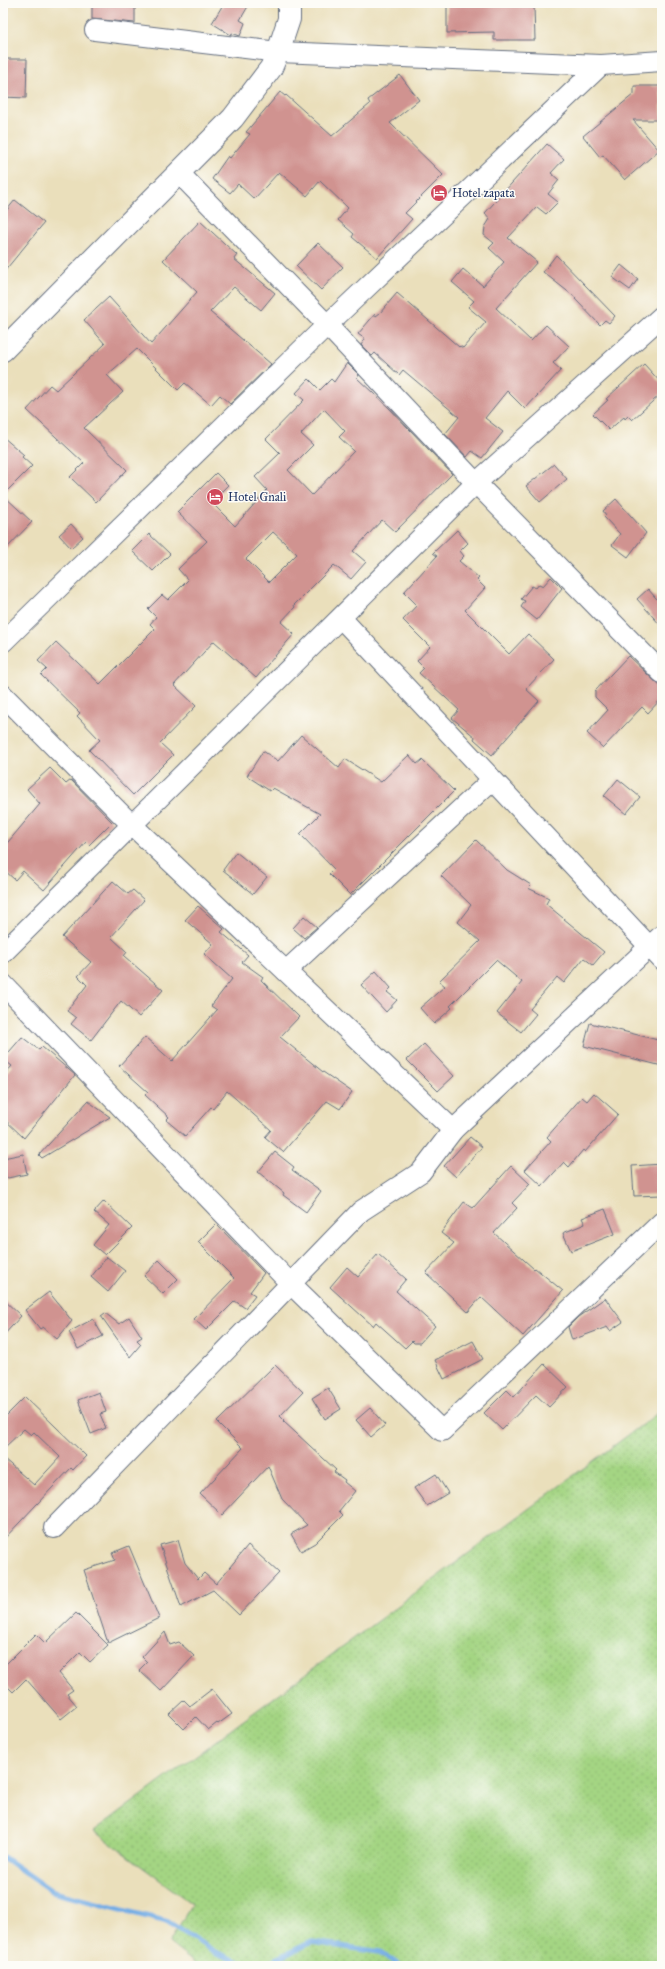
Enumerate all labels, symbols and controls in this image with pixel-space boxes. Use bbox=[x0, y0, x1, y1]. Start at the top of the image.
hotel icon: Hotel zapata bbox=[429, 183, 449, 203]
place label: Hotel zapata bbox=[452, 186, 515, 200]
hotel icon: Hotel Gnali bbox=[205, 487, 225, 507]
place label: Hotel Gnali bbox=[228, 490, 287, 504]

